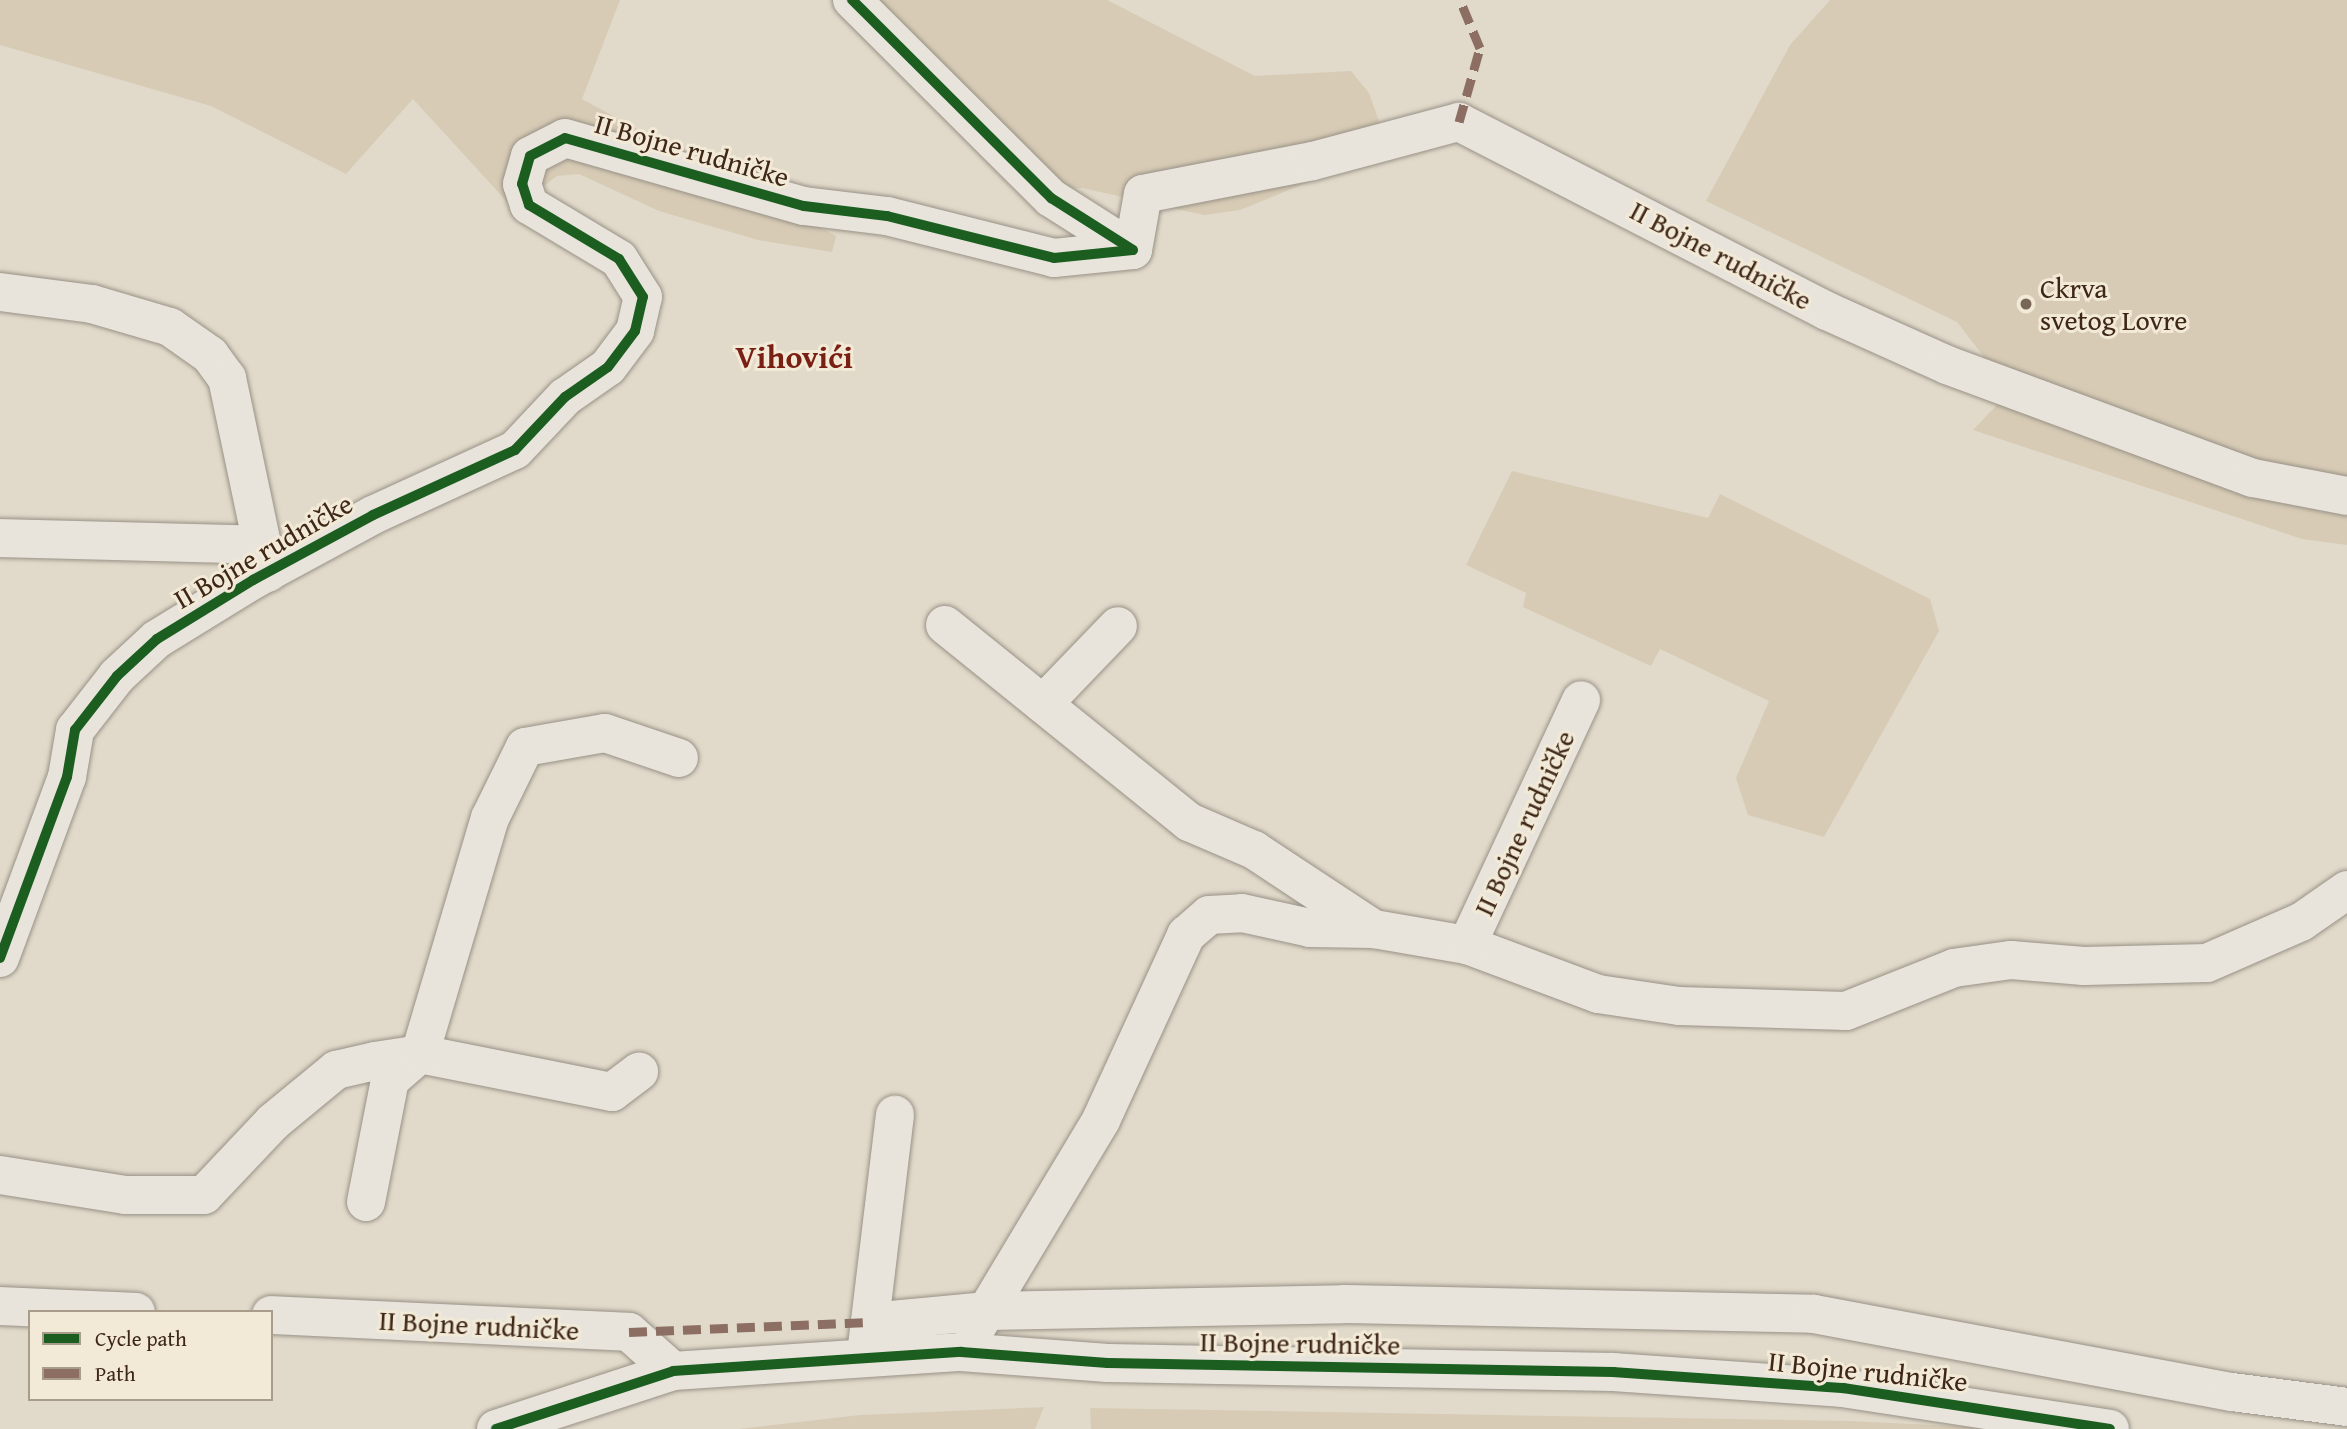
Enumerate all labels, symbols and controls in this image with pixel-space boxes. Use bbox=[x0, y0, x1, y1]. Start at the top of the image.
street label: II Bojne rudničke bbox=[591, 106, 793, 194]
street label: II Bojne rudničke bbox=[1625, 193, 1817, 317]
place label: Ckrva svetog Lovre bbox=[2040, 271, 2187, 337]
marker: Ckrva svetog Lovre bbox=[2018, 296, 2034, 312]
district label: Vihovići bbox=[735, 338, 853, 376]
street label: II Bojne rudničke bbox=[168, 486, 358, 616]
street label: II Bojne rudničke bbox=[1466, 725, 1582, 921]
street label: II Bojne rudničke bbox=[378, 1303, 580, 1347]
legend bbox=[28, 1310, 273, 1401]
text: Cycle path bbox=[95, 1323, 187, 1354]
street label: II Bojne rudničke bbox=[1199, 1324, 1401, 1362]
street label: II Bojne rudničke bbox=[1767, 1344, 1969, 1398]
text: Path bbox=[95, 1358, 135, 1389]

